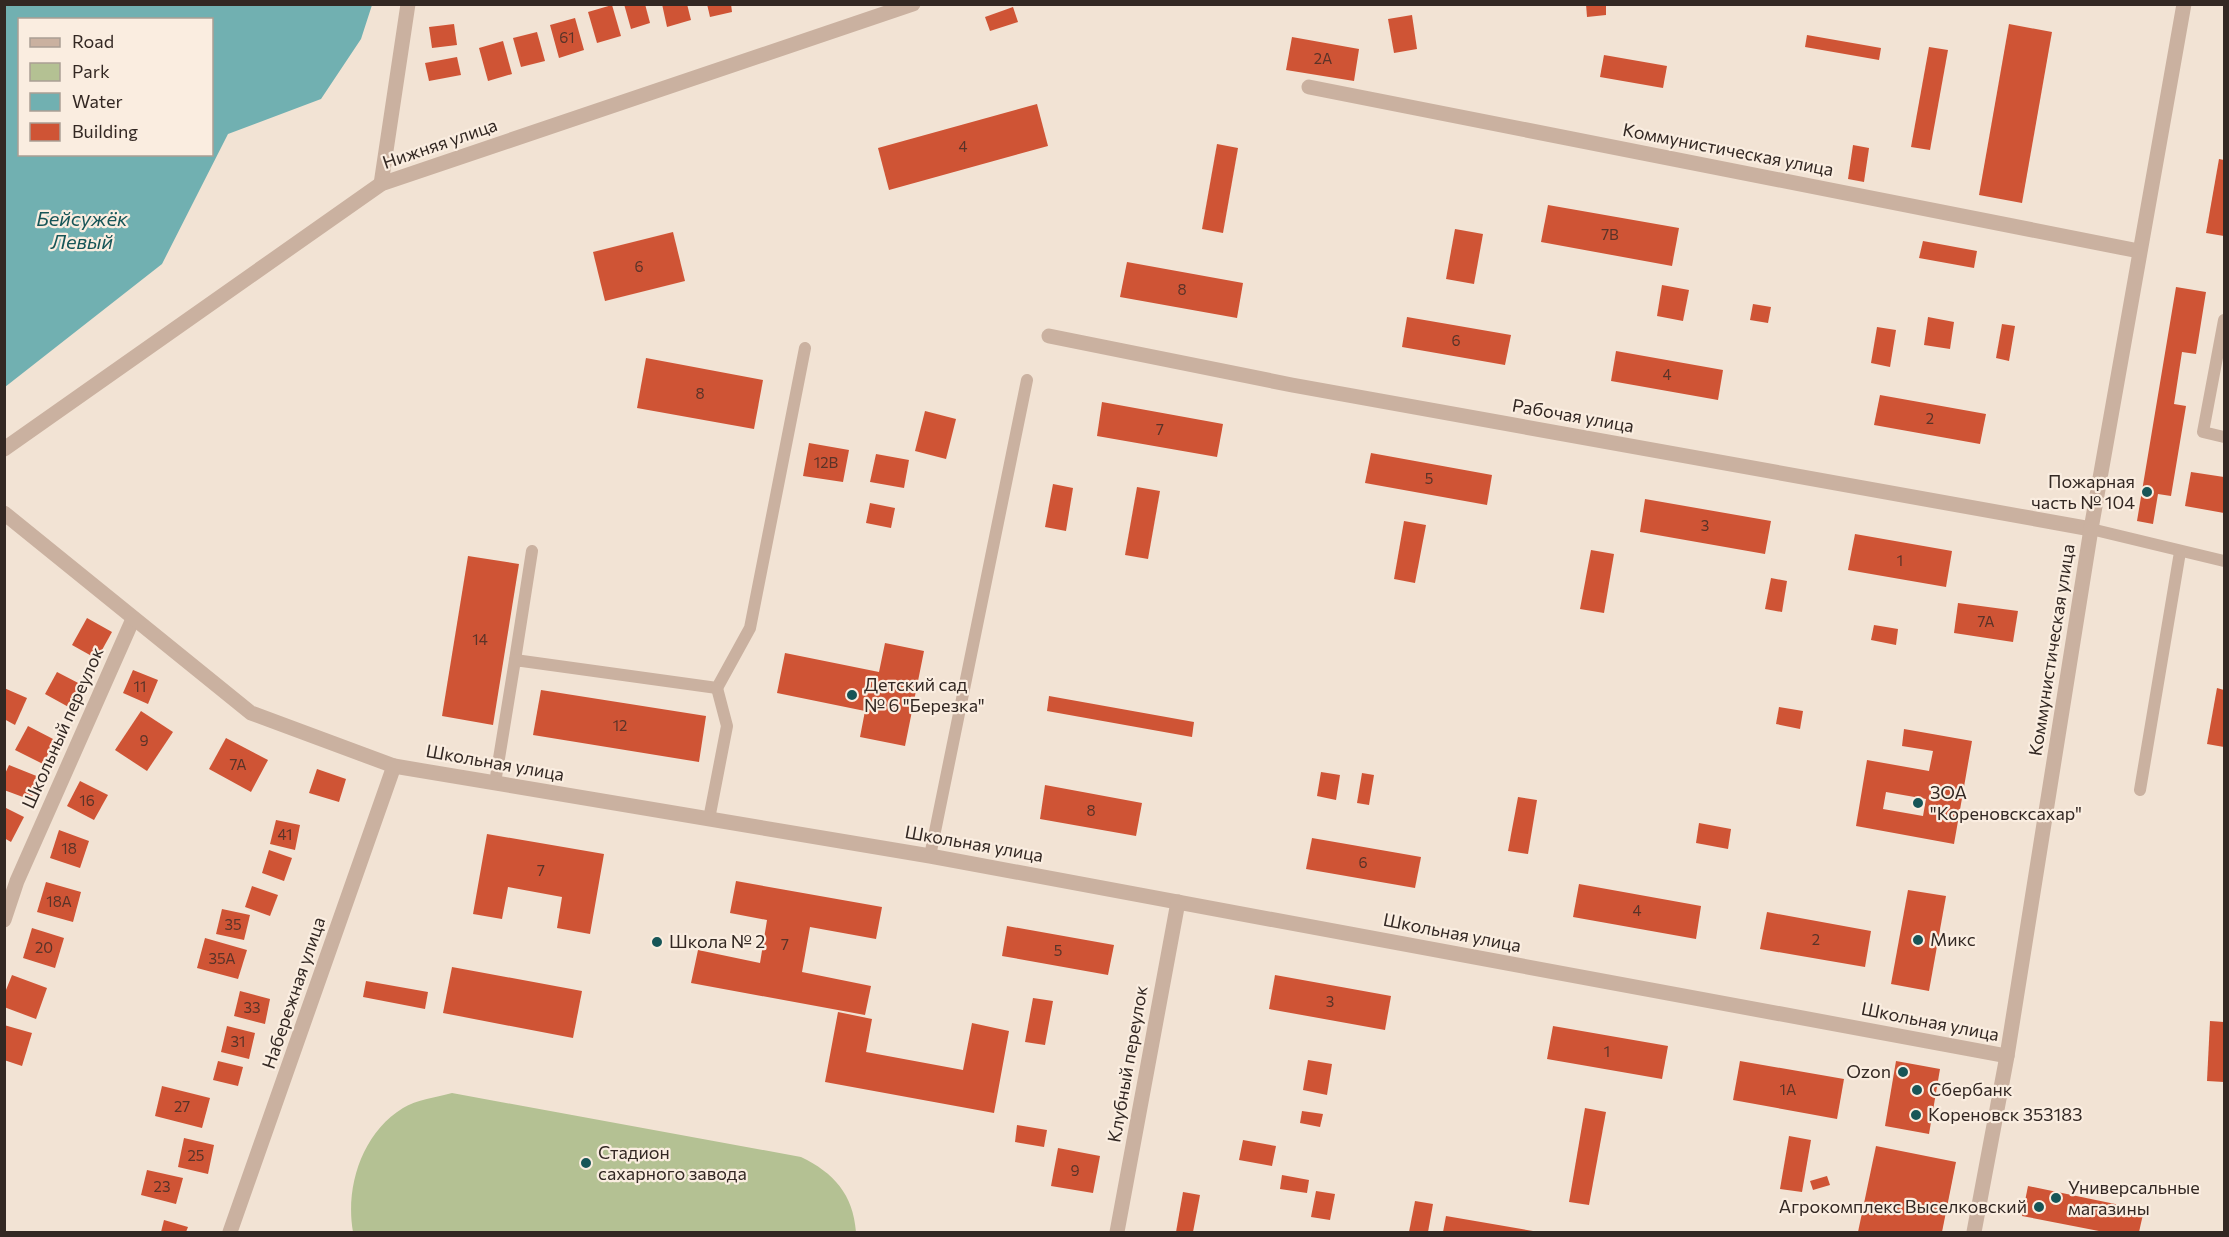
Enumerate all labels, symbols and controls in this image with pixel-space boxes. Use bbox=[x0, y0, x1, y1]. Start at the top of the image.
legend bbox=[18, 18, 213, 156]
house number: 61 bbox=[559, 28, 575, 46]
text: Road bbox=[72, 30, 114, 52]
house number: 2А bbox=[1314, 49, 1332, 67]
text: Park bbox=[72, 60, 110, 82]
text: Water bbox=[72, 90, 123, 112]
street label: Нижняя улица bbox=[379, 113, 500, 173]
street label: Коммунистическая улица bbox=[1621, 118, 1835, 180]
text: Building bbox=[72, 120, 138, 142]
house number: 4 bbox=[959, 137, 968, 155]
water label: Бейсужёк Левый bbox=[36, 206, 129, 253]
house number: 7В bbox=[1601, 225, 1619, 243]
house number: 6 bbox=[634, 257, 644, 275]
house number: 8 bbox=[1177, 280, 1187, 298]
house number: 6 bbox=[1451, 331, 1461, 349]
house number: 4 bbox=[1663, 365, 1672, 383]
house number: 8 bbox=[695, 384, 705, 402]
street label: Рабочая улица bbox=[1511, 393, 1636, 437]
house number: 2 bbox=[1926, 409, 1934, 427]
house number: 7 bbox=[1156, 420, 1164, 438]
house number: 12В bbox=[814, 453, 839, 471]
house number: 5 bbox=[1425, 469, 1433, 487]
place label: Пожарная часть № 104 bbox=[2031, 470, 2135, 513]
marker: Пожарная часть № 104 bbox=[2140, 485, 2154, 499]
house number: 3 bbox=[1701, 516, 1709, 534]
street label: Коммунистическая улица bbox=[2023, 542, 2079, 757]
house number: 1 bbox=[1897, 551, 1903, 569]
house number: 7А bbox=[1977, 612, 1995, 630]
house number: 14 bbox=[472, 630, 488, 648]
street label: Школьный переулок bbox=[17, 643, 108, 812]
place label: Детский сад № 6 "Березка" bbox=[864, 673, 985, 716]
house number: 11 bbox=[134, 677, 146, 695]
marker: Детский сад № 6 "Березка" bbox=[845, 688, 859, 702]
house number: 12 bbox=[613, 716, 627, 734]
house number: 9 bbox=[139, 731, 149, 749]
street label: Школьная улица bbox=[424, 739, 566, 785]
house number: 7А bbox=[229, 755, 247, 773]
place label: ЗОА "Кореновсксахар" bbox=[1930, 781, 2082, 824]
house number: 16 bbox=[79, 791, 95, 809]
marker: ЗОА "Кореновсксахар" bbox=[1911, 796, 1925, 810]
house number: 8 bbox=[1086, 801, 1096, 819]
street label: Школьная улица bbox=[903, 820, 1045, 866]
house number: 41 bbox=[278, 825, 292, 843]
house number: 18 bbox=[61, 839, 77, 857]
house number: 6 bbox=[1358, 853, 1368, 871]
house number: 7 bbox=[537, 861, 545, 879]
house number: 18А bbox=[46, 892, 72, 910]
house number: 4 bbox=[1633, 901, 1642, 919]
street label: Школьная улица bbox=[1381, 908, 1523, 956]
street label: Набережная улица bbox=[257, 914, 329, 1072]
house number: 35 bbox=[224, 915, 242, 933]
place label: Микс bbox=[1930, 928, 1976, 950]
place label: Школа № 2 bbox=[669, 930, 765, 952]
house number: 2 bbox=[1812, 930, 1820, 948]
marker: Микс bbox=[1911, 933, 1925, 947]
marker: Школа № 2 bbox=[650, 935, 664, 949]
house number: 7 bbox=[781, 935, 789, 953]
house number: 20 bbox=[35, 938, 53, 956]
house number: 5 bbox=[1054, 941, 1062, 959]
house number: 35А bbox=[208, 949, 236, 967]
street label: Клубный переулок bbox=[1102, 983, 1152, 1144]
house number: 3 bbox=[1326, 992, 1334, 1010]
street label: Школьная улица bbox=[1859, 997, 2001, 1045]
house number: 33 bbox=[243, 998, 261, 1016]
house number: 31 bbox=[231, 1032, 245, 1050]
house number: 1 bbox=[1604, 1042, 1610, 1060]
place label: Ozon bbox=[1846, 1060, 1891, 1082]
marker: Ozon bbox=[1896, 1065, 1910, 1079]
place label: Сбербанк bbox=[1929, 1078, 2013, 1100]
house number: 1А bbox=[1780, 1080, 1796, 1098]
marker: Сбербанк bbox=[1910, 1083, 1924, 1097]
house number: 27 bbox=[174, 1097, 190, 1115]
place label: Кореновск 353183 bbox=[1928, 1103, 2082, 1125]
marker: Кореновск 353183 bbox=[1909, 1108, 1923, 1122]
place label: Стадион сахарного завода bbox=[598, 1141, 747, 1184]
house number: 25 bbox=[188, 1146, 204, 1164]
marker: Стадион сахарного завода bbox=[579, 1156, 593, 1170]
house number: 9 bbox=[1070, 1161, 1080, 1179]
place label: Универсальные магазины bbox=[2068, 1176, 2200, 1219]
house number: 23 bbox=[154, 1177, 170, 1195]
marker: Универсальные магазины bbox=[2049, 1191, 2063, 1205]
place label: Агрокомплекс Выселковский bbox=[1779, 1195, 2027, 1217]
marker: Агрокомплекс Выселковский bbox=[2032, 1200, 2046, 1214]

